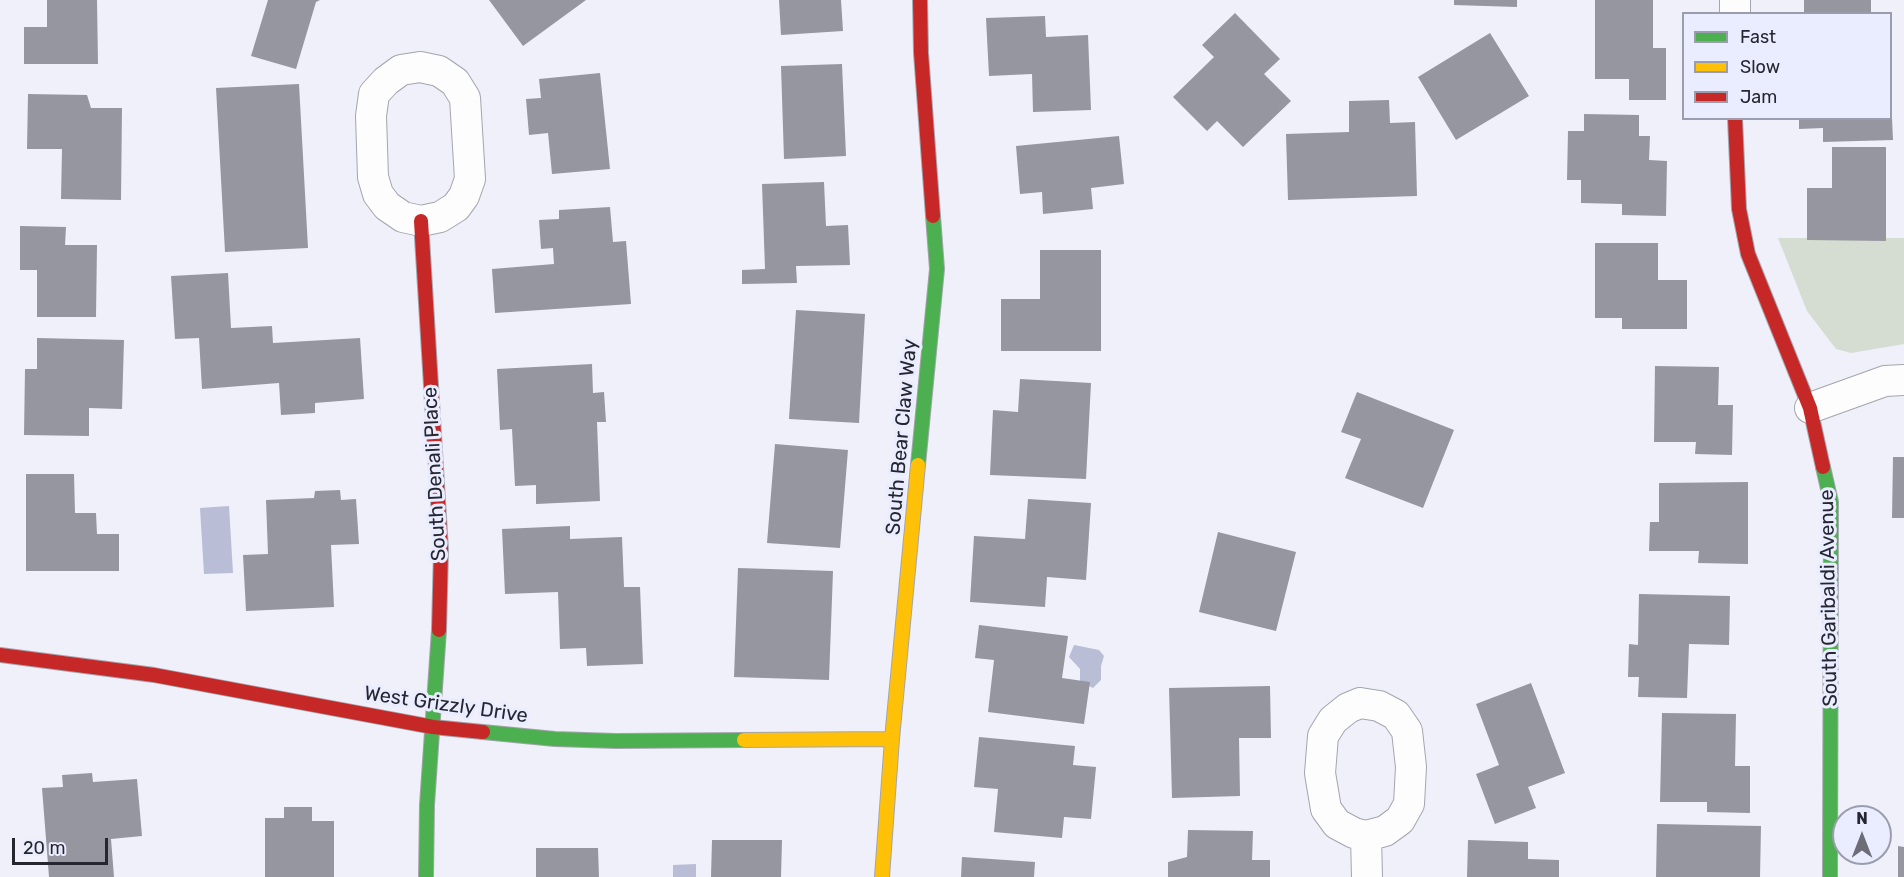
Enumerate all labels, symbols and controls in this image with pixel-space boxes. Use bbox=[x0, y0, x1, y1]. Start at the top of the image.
legend bbox=[1682, 12, 1892, 120]
text: Fast bbox=[1740, 26, 1776, 48]
text: Slow bbox=[1740, 56, 1780, 78]
text: Jam bbox=[1740, 86, 1777, 108]
street label: South Bear Claw Way bbox=[881, 338, 923, 536]
street label: South Denali Place bbox=[418, 386, 452, 562]
street label: South Garibaldi Avenue bbox=[1815, 489, 1843, 707]
street label: West Grizzly Drive bbox=[363, 682, 529, 728]
north arrow bbox=[1832, 805, 1892, 865]
text: N bbox=[1856, 809, 1868, 828]
scale bar bbox=[15, 826, 111, 864]
text: 20 m bbox=[23, 837, 65, 859]

